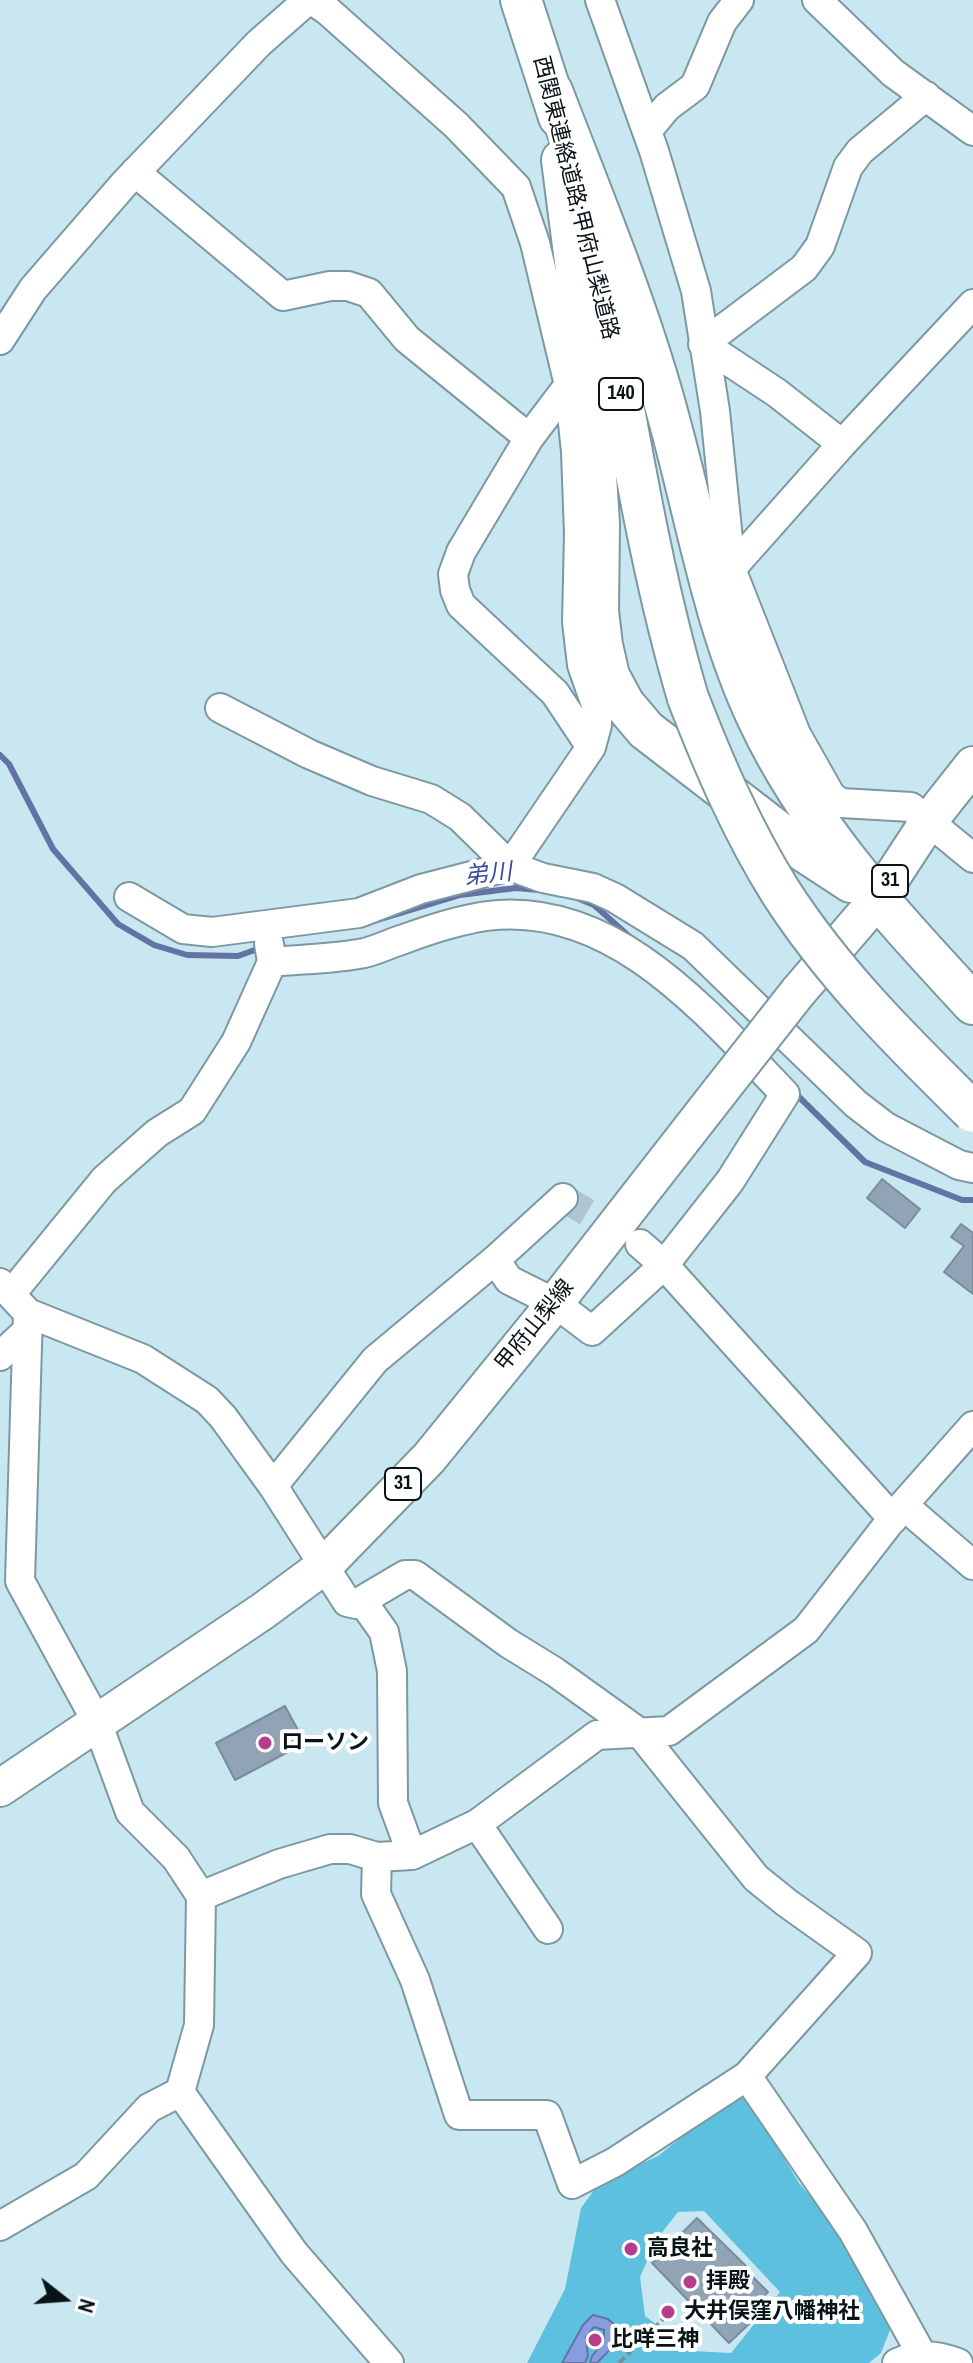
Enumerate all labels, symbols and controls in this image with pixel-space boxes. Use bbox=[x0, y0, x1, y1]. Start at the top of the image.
street label: 西関東連絡道路;甲府山梨道路 bbox=[527, 54, 623, 342]
road number: 140 bbox=[599, 378, 643, 410]
water label: 弟川 bbox=[463, 858, 513, 892]
road number: 31 bbox=[872, 865, 908, 897]
street label: 甲府山梨線 bbox=[490, 1275, 580, 1377]
road number: 31 bbox=[385, 1468, 421, 1500]
place label: ローソン bbox=[281, 1730, 369, 1756]
marker: ローソン bbox=[256, 1734, 274, 1752]
place label: 高良社 bbox=[647, 2236, 713, 2262]
marker: 高良社 bbox=[622, 2240, 640, 2258]
north arrow bbox=[24, 2259, 104, 2339]
place label: 拝殿 bbox=[706, 2269, 750, 2295]
marker: 拝殿 bbox=[681, 2273, 699, 2291]
text: N bbox=[71, 2295, 103, 2317]
place label: 大井俣窪八幡神社 bbox=[684, 2299, 860, 2325]
marker: 大井俣窪八幡神社 bbox=[659, 2303, 677, 2321]
place label: 比咩三神 bbox=[611, 2327, 699, 2353]
marker: 比咩三神 bbox=[586, 2331, 604, 2349]

